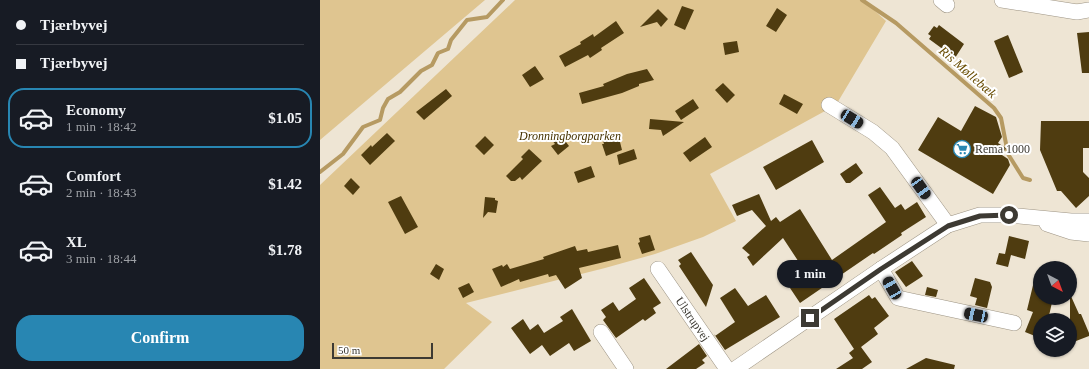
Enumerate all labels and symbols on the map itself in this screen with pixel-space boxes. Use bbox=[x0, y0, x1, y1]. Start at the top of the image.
water label: Ris Møllebæk bbox=[935, 42, 1000, 101]
car bbox=[839, 108, 865, 130]
park label: Dronningborgparken bbox=[518, 129, 621, 143]
supermarket icon: Rema 1000 bbox=[952, 139, 972, 159]
place label: Rema 1000 bbox=[975, 142, 1030, 156]
car bbox=[909, 175, 933, 201]
route start bbox=[1000, 206, 1018, 224]
callout: 1 min bbox=[777, 260, 843, 288]
north arrow bbox=[1033, 261, 1077, 305]
car bbox=[881, 275, 903, 301]
street label: Ulstrupvej bbox=[672, 294, 713, 344]
car bbox=[963, 307, 989, 323]
route end bbox=[801, 309, 819, 327]
scale bar bbox=[332, 341, 433, 360]

